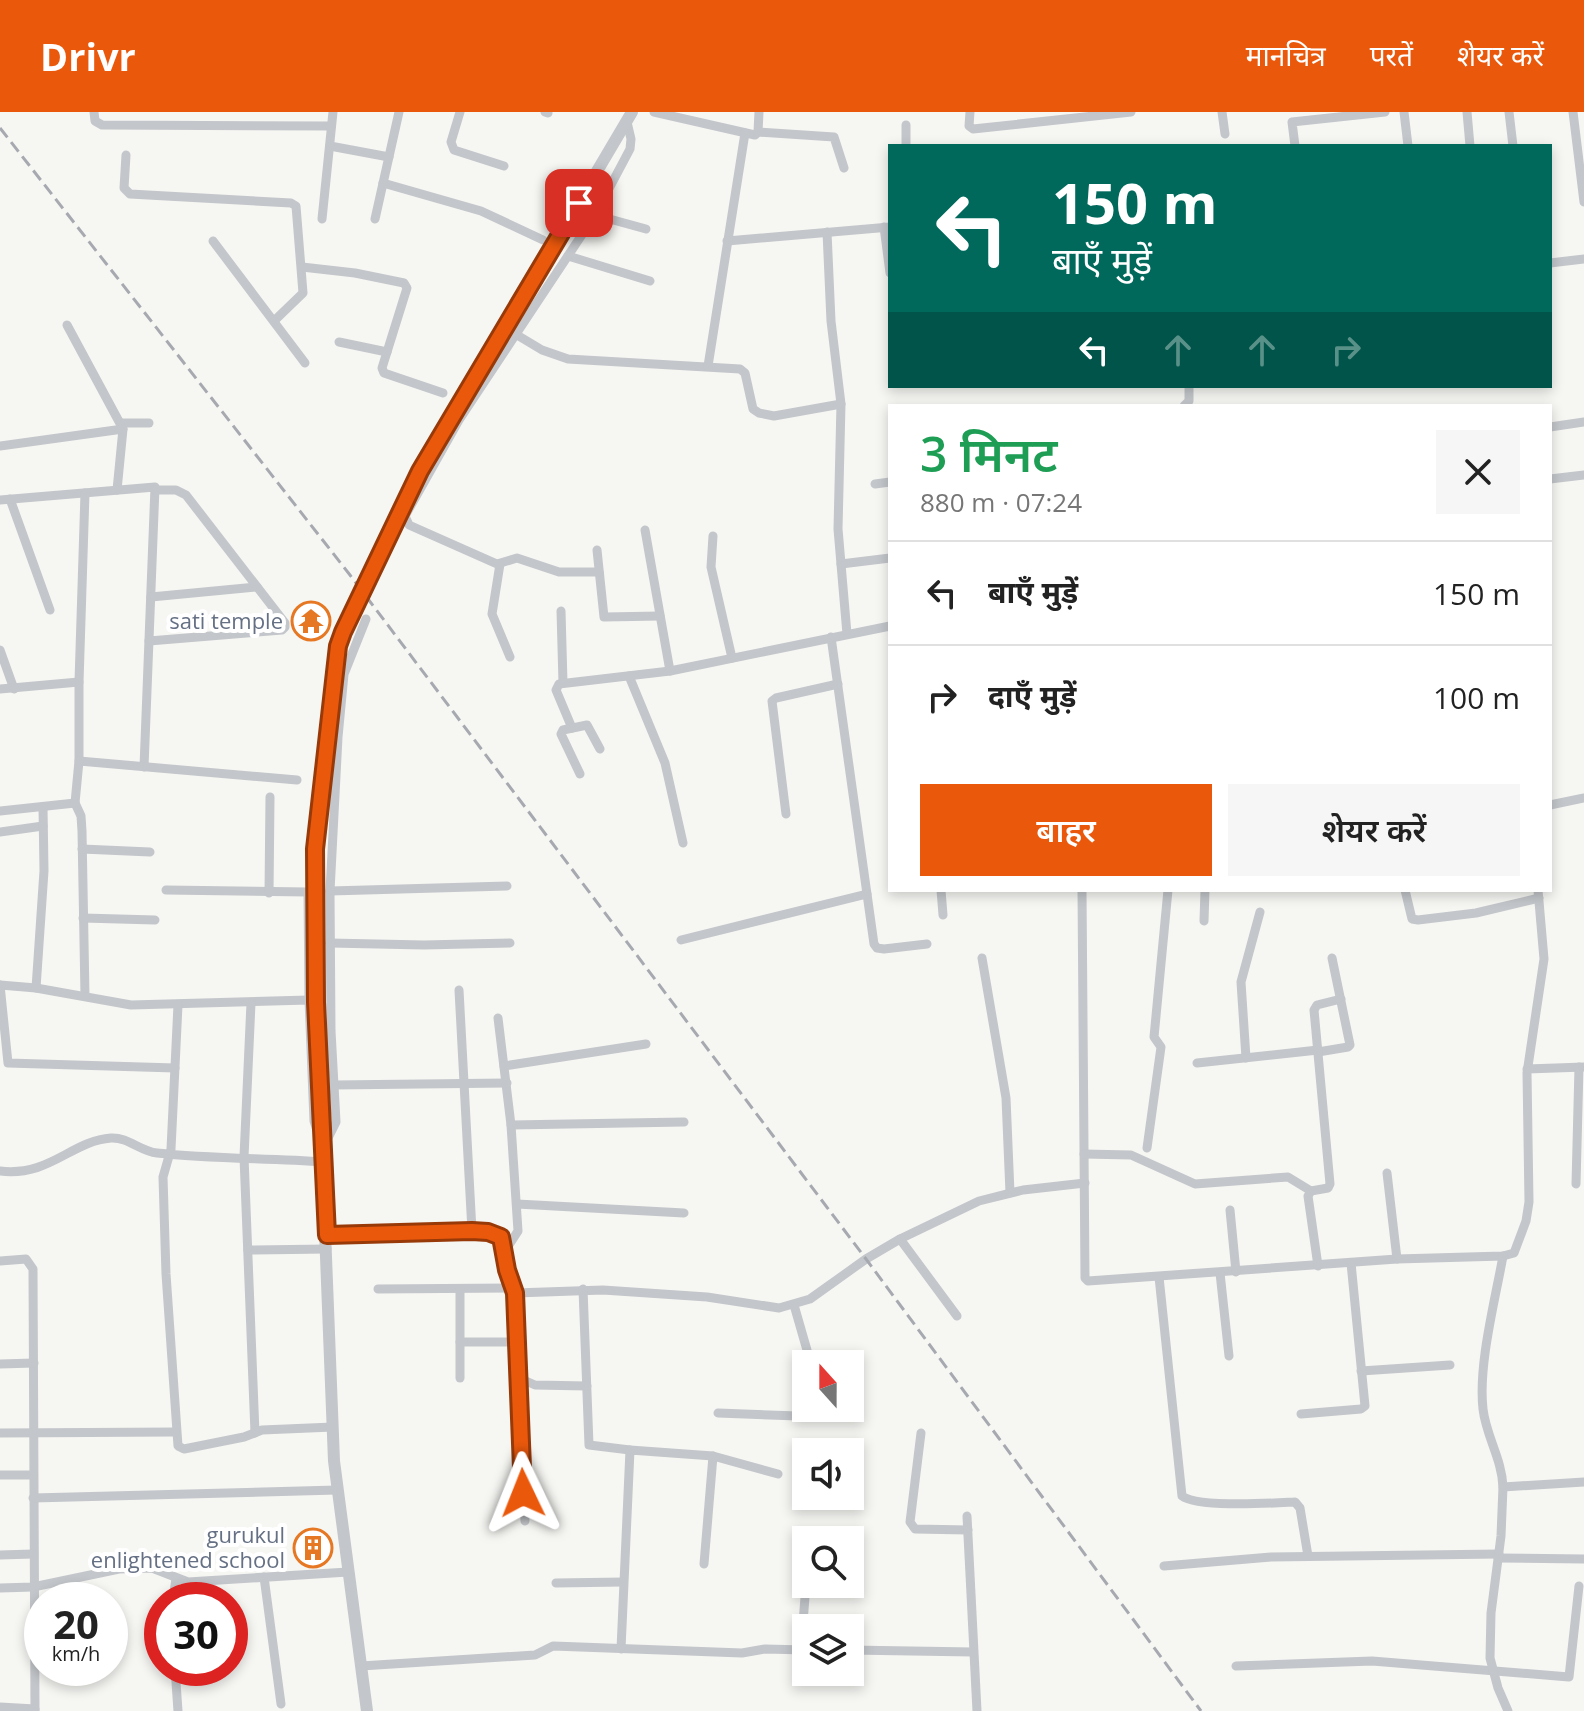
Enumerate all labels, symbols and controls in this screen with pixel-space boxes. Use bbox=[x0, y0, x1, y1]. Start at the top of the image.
text: Drivr bbox=[40, 30, 136, 82]
text: मानचित्र bbox=[1246, 36, 1326, 74]
text: परतें bbox=[1370, 36, 1413, 74]
text: शेयर करें bbox=[1457, 36, 1544, 74]
text: 150 m bbox=[1052, 164, 1218, 240]
pin bbox=[545, 169, 613, 237]
icon: left bbox=[920, 176, 1024, 280]
icon: arrive bbox=[557, 181, 601, 225]
text: बाएँ मुड़ें bbox=[1052, 236, 1152, 285]
icon: left bbox=[1072, 328, 1116, 372]
icon: ahead bbox=[1156, 328, 1200, 372]
icon: ahead bbox=[1240, 328, 1284, 372]
icon: right bbox=[1324, 328, 1368, 372]
text: 3 मिनट bbox=[920, 421, 1057, 486]
button: close bbox=[1436, 430, 1520, 514]
text: 880 m · 07:24 bbox=[920, 484, 1082, 520]
icon: left bbox=[920, 571, 964, 615]
text: बाएँ मुड़ें bbox=[988, 571, 1078, 612]
text: 150 m bbox=[1433, 573, 1520, 614]
temple icon: sati temple bbox=[290, 600, 332, 642]
place label: sati temple bbox=[169, 605, 283, 635]
icon: right bbox=[920, 675, 964, 719]
text: दाएँ मुड़ें bbox=[988, 675, 1076, 716]
text: 100 m bbox=[1433, 677, 1520, 718]
button: बाहर bbox=[920, 784, 1212, 876]
button: शेयर करें bbox=[1228, 784, 1520, 876]
north arrow bbox=[792, 1350, 864, 1422]
map controls bbox=[792, 1350, 864, 1686]
button: sound bbox=[792, 1438, 864, 1510]
position arrow bbox=[481, 1451, 565, 1535]
place label: gurukul enlightened school bbox=[91, 1519, 285, 1574]
button: search bbox=[792, 1526, 864, 1598]
building icon: gurukul enlightened school bbox=[292, 1527, 334, 1569]
speed limit sign: 30 bbox=[144, 1582, 248, 1686]
text: 20 bbox=[53, 1596, 99, 1651]
button: layers bbox=[792, 1614, 864, 1686]
text: km/h bbox=[52, 1640, 100, 1667]

